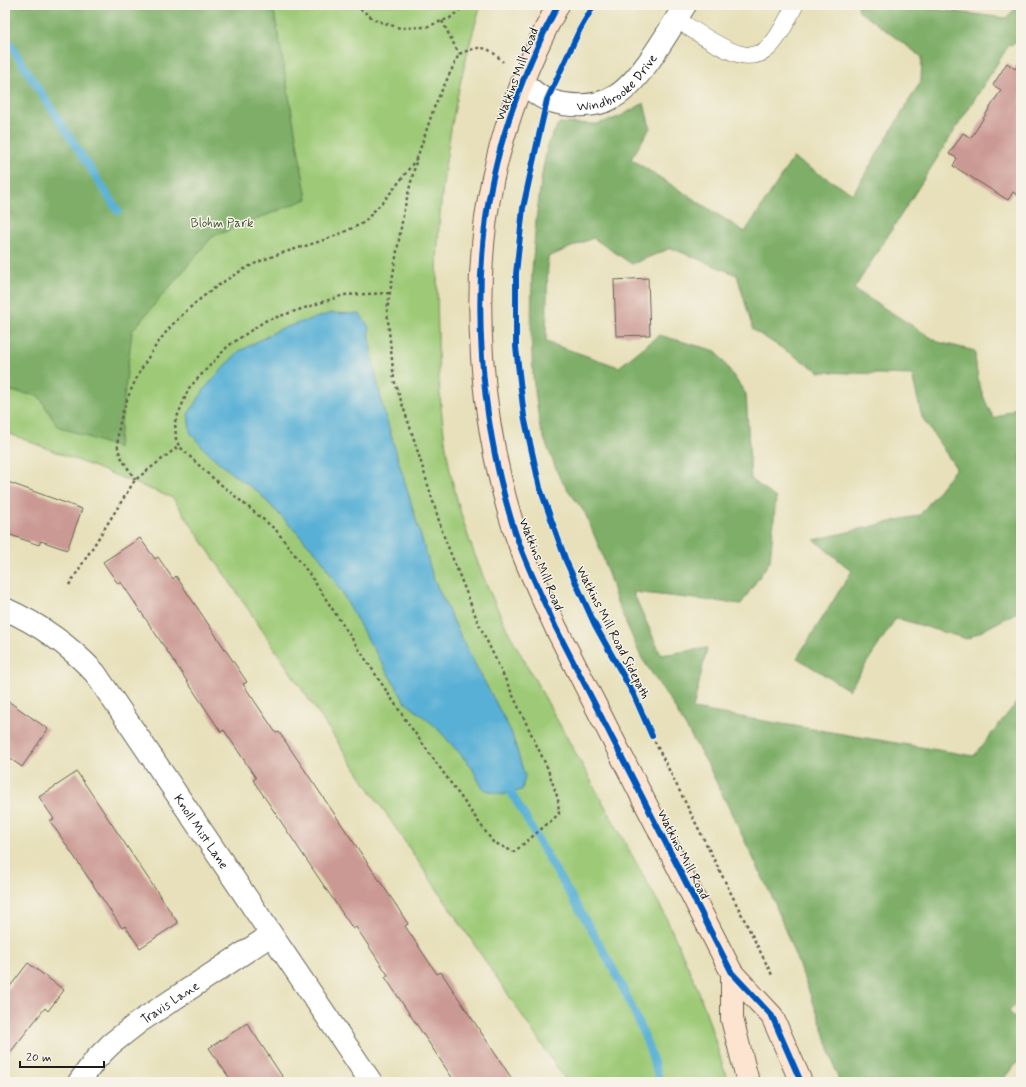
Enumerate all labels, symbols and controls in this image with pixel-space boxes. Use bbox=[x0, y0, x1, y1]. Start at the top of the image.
street label: Watkins Mill Road bbox=[492, 25, 543, 124]
street label: Windbrooke Drive bbox=[576, 51, 662, 115]
park label: Blohm Park bbox=[190, 215, 254, 232]
street label: Watkins Mill Road bbox=[514, 516, 567, 613]
street label: Watkins Mill Road Sidepath bbox=[572, 563, 654, 702]
street label: Knoll Mist Lane bbox=[169, 791, 232, 873]
street label: Watkins Mill Road bbox=[653, 807, 713, 902]
street label: Travis Lane bbox=[138, 978, 203, 1029]
scale bar bbox=[20, 1043, 104, 1069]
text: 20 m bbox=[26, 1050, 52, 1066]

